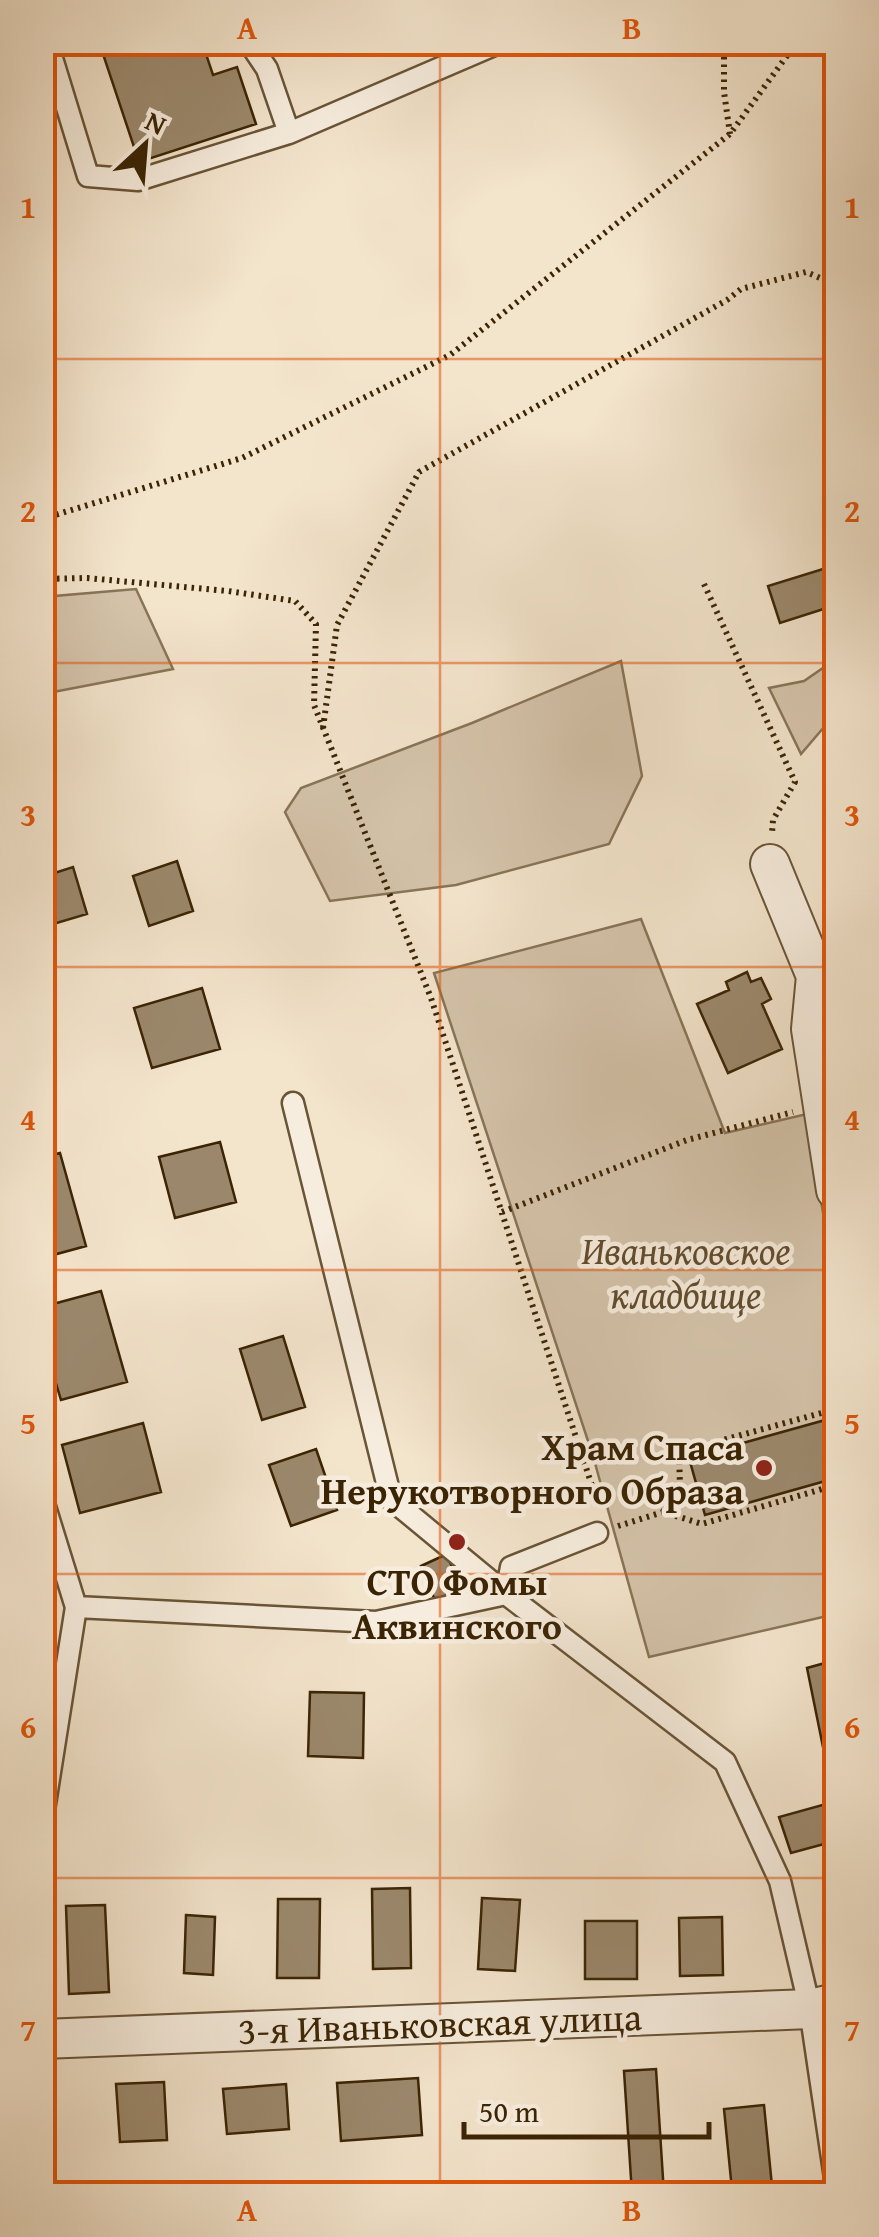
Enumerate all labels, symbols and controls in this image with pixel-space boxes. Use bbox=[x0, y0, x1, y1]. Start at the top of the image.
text: A bbox=[237, 4, 258, 51]
text: B bbox=[622, 4, 642, 51]
north arrow bbox=[95, 95, 195, 195]
text: N bbox=[139, 100, 174, 145]
text: 1 bbox=[20, 183, 36, 230]
text: 1 bbox=[844, 183, 860, 230]
text: 2 bbox=[20, 487, 36, 534]
text: 2 bbox=[844, 487, 860, 534]
text: 3 bbox=[20, 791, 36, 838]
text: 3 bbox=[844, 791, 860, 838]
text: 4 bbox=[20, 1095, 36, 1142]
text: 4 bbox=[844, 1095, 860, 1142]
park label: Иваньковское кладбище bbox=[581, 1222, 791, 1322]
text: 5 bbox=[20, 1399, 36, 1446]
text: 5 bbox=[844, 1399, 860, 1446]
place label: Храм Спаса Нерукотворного Образа bbox=[321, 1418, 745, 1518]
marker: Храм Спаса Нерукотворного Образа bbox=[753, 1457, 775, 1479]
marker: СТО Фомы Аквинского bbox=[446, 1531, 468, 1553]
place label: СТО Фомы Аквинского bbox=[352, 1553, 562, 1653]
text: 6 bbox=[20, 1703, 36, 1750]
text: 6 bbox=[844, 1703, 860, 1750]
street label: 3-я Иваньковская улица bbox=[237, 1988, 643, 2058]
text: 7 bbox=[20, 2006, 36, 2053]
text: 7 bbox=[844, 2006, 860, 2053]
scale bar bbox=[464, 2077, 709, 2139]
text: 50 m bbox=[479, 2089, 539, 2133]
text: A bbox=[237, 2186, 258, 2233]
text: B bbox=[622, 2186, 642, 2233]

